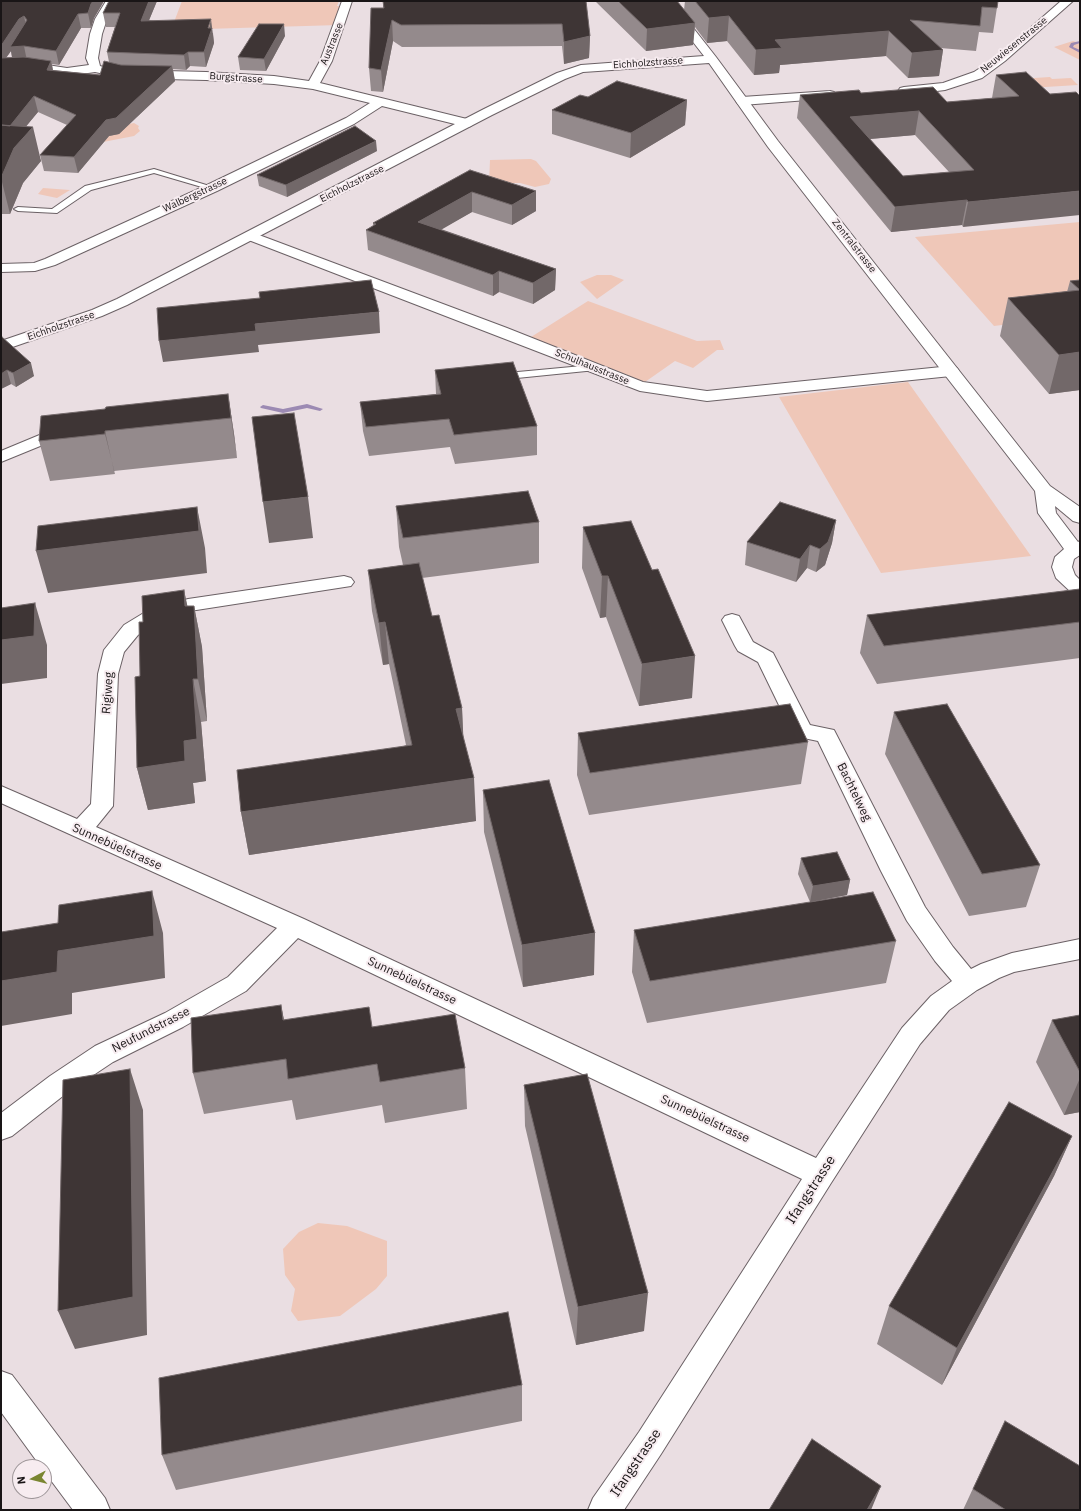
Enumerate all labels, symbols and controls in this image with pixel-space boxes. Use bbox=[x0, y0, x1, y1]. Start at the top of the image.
street label: Neuwiesenstrasse bbox=[978, 14, 1050, 76]
street label: Austrasse bbox=[318, 21, 346, 67]
street label: Eichholzstrasse bbox=[613, 55, 683, 71]
street label: Burgstrasse bbox=[209, 70, 263, 86]
street label: Eichholzstrasse bbox=[318, 163, 386, 205]
street label: Walbergstrasse bbox=[161, 175, 229, 215]
street label: Zentralstrasse bbox=[829, 217, 879, 275]
street label: Eichholzstrasse bbox=[26, 309, 96, 343]
street label: Schulhausstrasse bbox=[553, 347, 631, 387]
street label: Rigiweg bbox=[99, 672, 117, 714]
street label: Bachtelweg bbox=[834, 760, 874, 824]
street label: Sunnebüelstrasse bbox=[70, 821, 164, 873]
street label: Sunnebüelstrasse bbox=[365, 954, 459, 1008]
street label: Neufundstrasse bbox=[110, 1004, 192, 1056]
street label: Sunnebüelstrasse bbox=[658, 1092, 752, 1146]
street label: Ifangstrasse bbox=[783, 1153, 839, 1227]
street label: Ifangstrasse bbox=[607, 1426, 665, 1500]
north arrow bbox=[12, 1459, 52, 1499]
text: N bbox=[14, 1476, 29, 1485]

